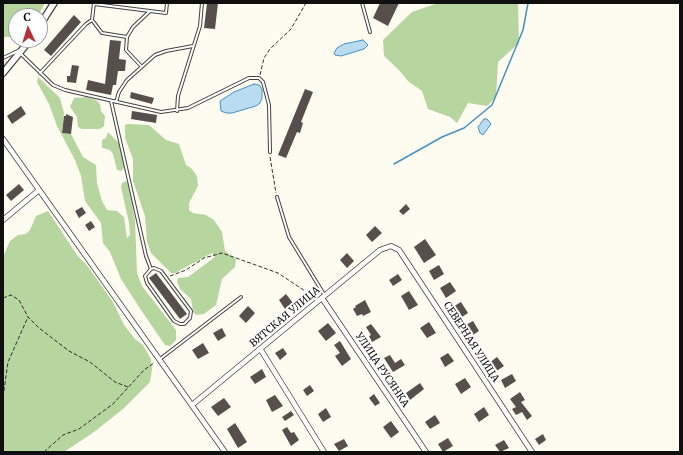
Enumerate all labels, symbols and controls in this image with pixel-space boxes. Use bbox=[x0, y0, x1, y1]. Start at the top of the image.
north arrow bbox=[8, 8, 48, 48]
text: С bbox=[23, 10, 31, 24]
street label: ВЯТСКАЯ УЛИЦА bbox=[248, 284, 322, 350]
street label: СЕВЕРНАЯ УЛИЦА bbox=[441, 300, 501, 384]
street label: УЛИЦА РУСЯНКА bbox=[353, 330, 411, 410]

